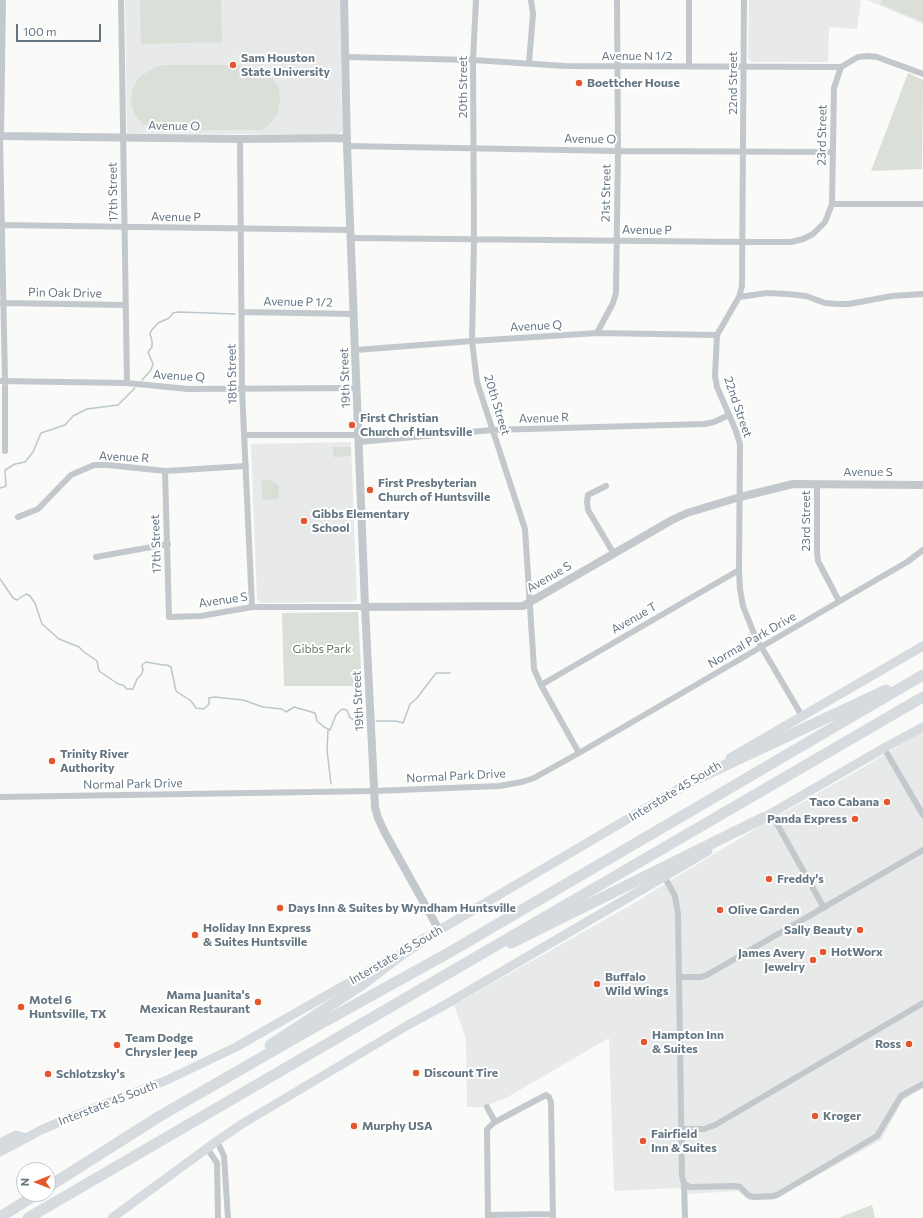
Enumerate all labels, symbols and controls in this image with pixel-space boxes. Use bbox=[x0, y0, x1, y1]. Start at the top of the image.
scale bar bbox=[18, 16, 103, 42]
text: 100 m bbox=[23, 24, 57, 38]
street label: Avenue N 1/2 bbox=[602, 49, 672, 63]
place label: Sam Houston State University bbox=[241, 51, 330, 79]
street label: 22nd Street bbox=[726, 51, 740, 115]
street label: 20th Street bbox=[456, 56, 470, 118]
marker: Sam Houston State University bbox=[228, 60, 238, 70]
place label: Boettcher House bbox=[587, 76, 680, 90]
marker: Boettcher House bbox=[574, 78, 584, 88]
street label: 23rd Street bbox=[814, 104, 830, 166]
street label: Avenue O bbox=[148, 118, 200, 134]
street label: Avenue O bbox=[564, 131, 616, 147]
street label: 17th Street bbox=[105, 162, 121, 222]
street label: 21st Street bbox=[598, 164, 614, 222]
street label: Avenue P bbox=[151, 209, 201, 225]
street label: Avenue P bbox=[622, 222, 672, 238]
street label: Pin Oak Drive bbox=[28, 285, 102, 301]
street label: Avenue P 1/2 bbox=[263, 294, 333, 310]
street label: Avenue Q bbox=[510, 317, 562, 335]
street label: 18th Street bbox=[224, 344, 240, 404]
street label: 19th Street bbox=[337, 348, 353, 408]
street label: Avenue Q bbox=[153, 367, 205, 385]
street label: 20th Street bbox=[481, 373, 513, 437]
street label: 22nd Street bbox=[721, 375, 755, 439]
street label: Avenue R bbox=[519, 410, 569, 426]
place label: First Christian Church of Huntsville bbox=[360, 411, 472, 439]
marker: First Christian Church of Huntsville bbox=[347, 420, 357, 430]
street label: Avenue R bbox=[98, 448, 150, 466]
street label: Avenue S bbox=[843, 465, 893, 479]
place label: First Presbyterian Church of Huntsville bbox=[378, 476, 490, 504]
marker: First Presbyterian Church of Huntsville bbox=[365, 485, 375, 495]
street label: 23rd Street bbox=[799, 490, 813, 552]
place label: Gibbs Elementary School bbox=[312, 507, 409, 535]
street label: 17th Street bbox=[148, 514, 164, 574]
marker: Gibbs Elementary School bbox=[299, 516, 309, 526]
street label: Avenue S bbox=[524, 558, 574, 596]
street label: Avenue S bbox=[198, 589, 248, 611]
street label: Avenue T bbox=[609, 599, 659, 637]
street label: Normal Park Drive bbox=[705, 609, 799, 671]
park label: Gibbs Park bbox=[293, 642, 351, 656]
street label: 19th Street bbox=[349, 670, 367, 732]
place label: Trinity River Authority bbox=[60, 747, 129, 775]
marker: Trinity River Authority bbox=[47, 756, 57, 766]
street label: Interstate 45 South bbox=[626, 758, 724, 824]
street label: Normal Park Drive bbox=[406, 766, 506, 786]
street label: Normal Park Drive bbox=[83, 776, 183, 792]
place label: Taco Cabana bbox=[809, 795, 879, 809]
marker: Taco Cabana bbox=[882, 797, 892, 807]
place label: Panda Express bbox=[767, 812, 847, 826]
marker: Panda Express bbox=[850, 814, 860, 824]
place label: Freddy's bbox=[777, 872, 824, 886]
marker: Freddy's bbox=[764, 874, 774, 884]
place label: Days Inn & Suites by Wyndham Huntsville bbox=[288, 901, 516, 915]
marker: Days Inn & Suites by Wyndham Huntsville bbox=[275, 903, 285, 913]
place label: Olive Garden bbox=[728, 903, 799, 917]
marker: Olive Garden bbox=[715, 905, 725, 915]
place label: Holiday Inn Express & Suites Huntsville bbox=[203, 921, 311, 949]
street label: Interstate 45 South bbox=[347, 922, 445, 988]
place label: Sally Beauty bbox=[784, 923, 852, 937]
marker: Sally Beauty bbox=[855, 925, 865, 935]
marker: Holiday Inn Express & Suites Huntsville bbox=[190, 930, 200, 940]
place label: HotWorx bbox=[831, 945, 883, 959]
place label: James Avery Jewelry bbox=[738, 946, 805, 974]
marker: HotWorx bbox=[818, 947, 828, 957]
marker: James Avery Jewelry bbox=[808, 955, 818, 965]
place label: Buffalo Wild Wings bbox=[605, 970, 669, 998]
marker: Buffalo Wild Wings bbox=[592, 979, 602, 989]
place label: Mama Juanita's Mexican Restaurant bbox=[140, 988, 250, 1016]
place label: Motel 6 Huntsville, TX bbox=[29, 993, 107, 1021]
marker: Mama Juanita's Mexican Restaurant bbox=[253, 997, 263, 1007]
marker: Motel 6 Huntsville, TX bbox=[16, 1002, 26, 1012]
place label: Hampton Inn & Suites bbox=[652, 1028, 724, 1056]
place label: Team Dodge Chrysler Jeep bbox=[125, 1031, 198, 1059]
marker: Hampton Inn & Suites bbox=[639, 1037, 649, 1047]
place label: Ross bbox=[875, 1037, 901, 1051]
marker: Ross bbox=[904, 1039, 914, 1049]
marker: Team Dodge Chrysler Jeep bbox=[112, 1040, 122, 1050]
place label: Discount Tire bbox=[424, 1066, 498, 1080]
place label: Schlotzsky's bbox=[56, 1067, 125, 1081]
marker: Discount Tire bbox=[411, 1068, 421, 1078]
marker: Schlotzsky's bbox=[43, 1069, 53, 1079]
street label: Interstate 45 South bbox=[56, 1077, 160, 1129]
place label: Kroger bbox=[823, 1109, 861, 1123]
marker: Kroger bbox=[810, 1111, 820, 1121]
place label: Murphy USA bbox=[362, 1119, 433, 1133]
marker: Murphy USA bbox=[349, 1121, 359, 1131]
place label: Fairfield Inn & Suites bbox=[651, 1127, 717, 1155]
marker: Fairfield Inn & Suites bbox=[638, 1136, 648, 1146]
north arrow bbox=[16, 1162, 56, 1202]
text: N bbox=[18, 1178, 31, 1186]

